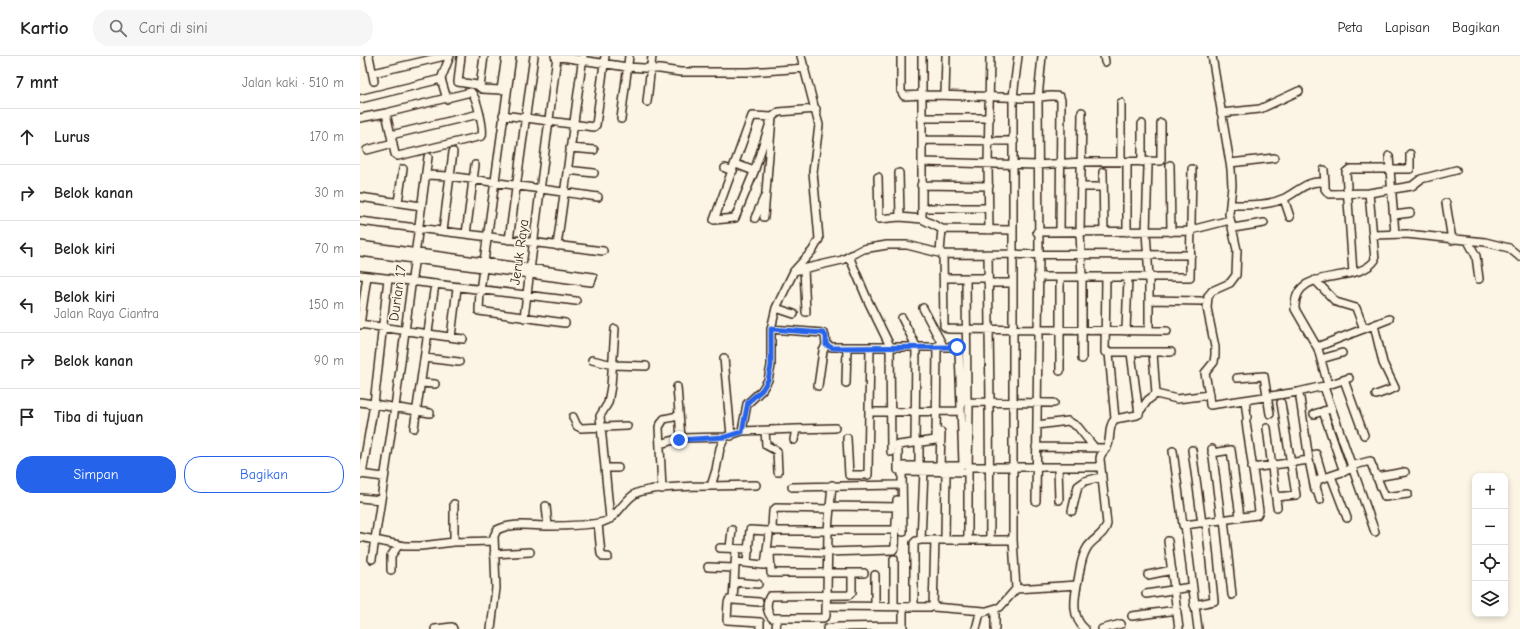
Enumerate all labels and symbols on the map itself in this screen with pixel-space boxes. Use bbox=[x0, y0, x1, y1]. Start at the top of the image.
street label: Jeruk Raya bbox=[506, 218, 533, 286]
street label: Durian 17 bbox=[385, 264, 410, 322]
route start bbox=[948, 338, 966, 356]
route end bbox=[670, 431, 688, 449]

